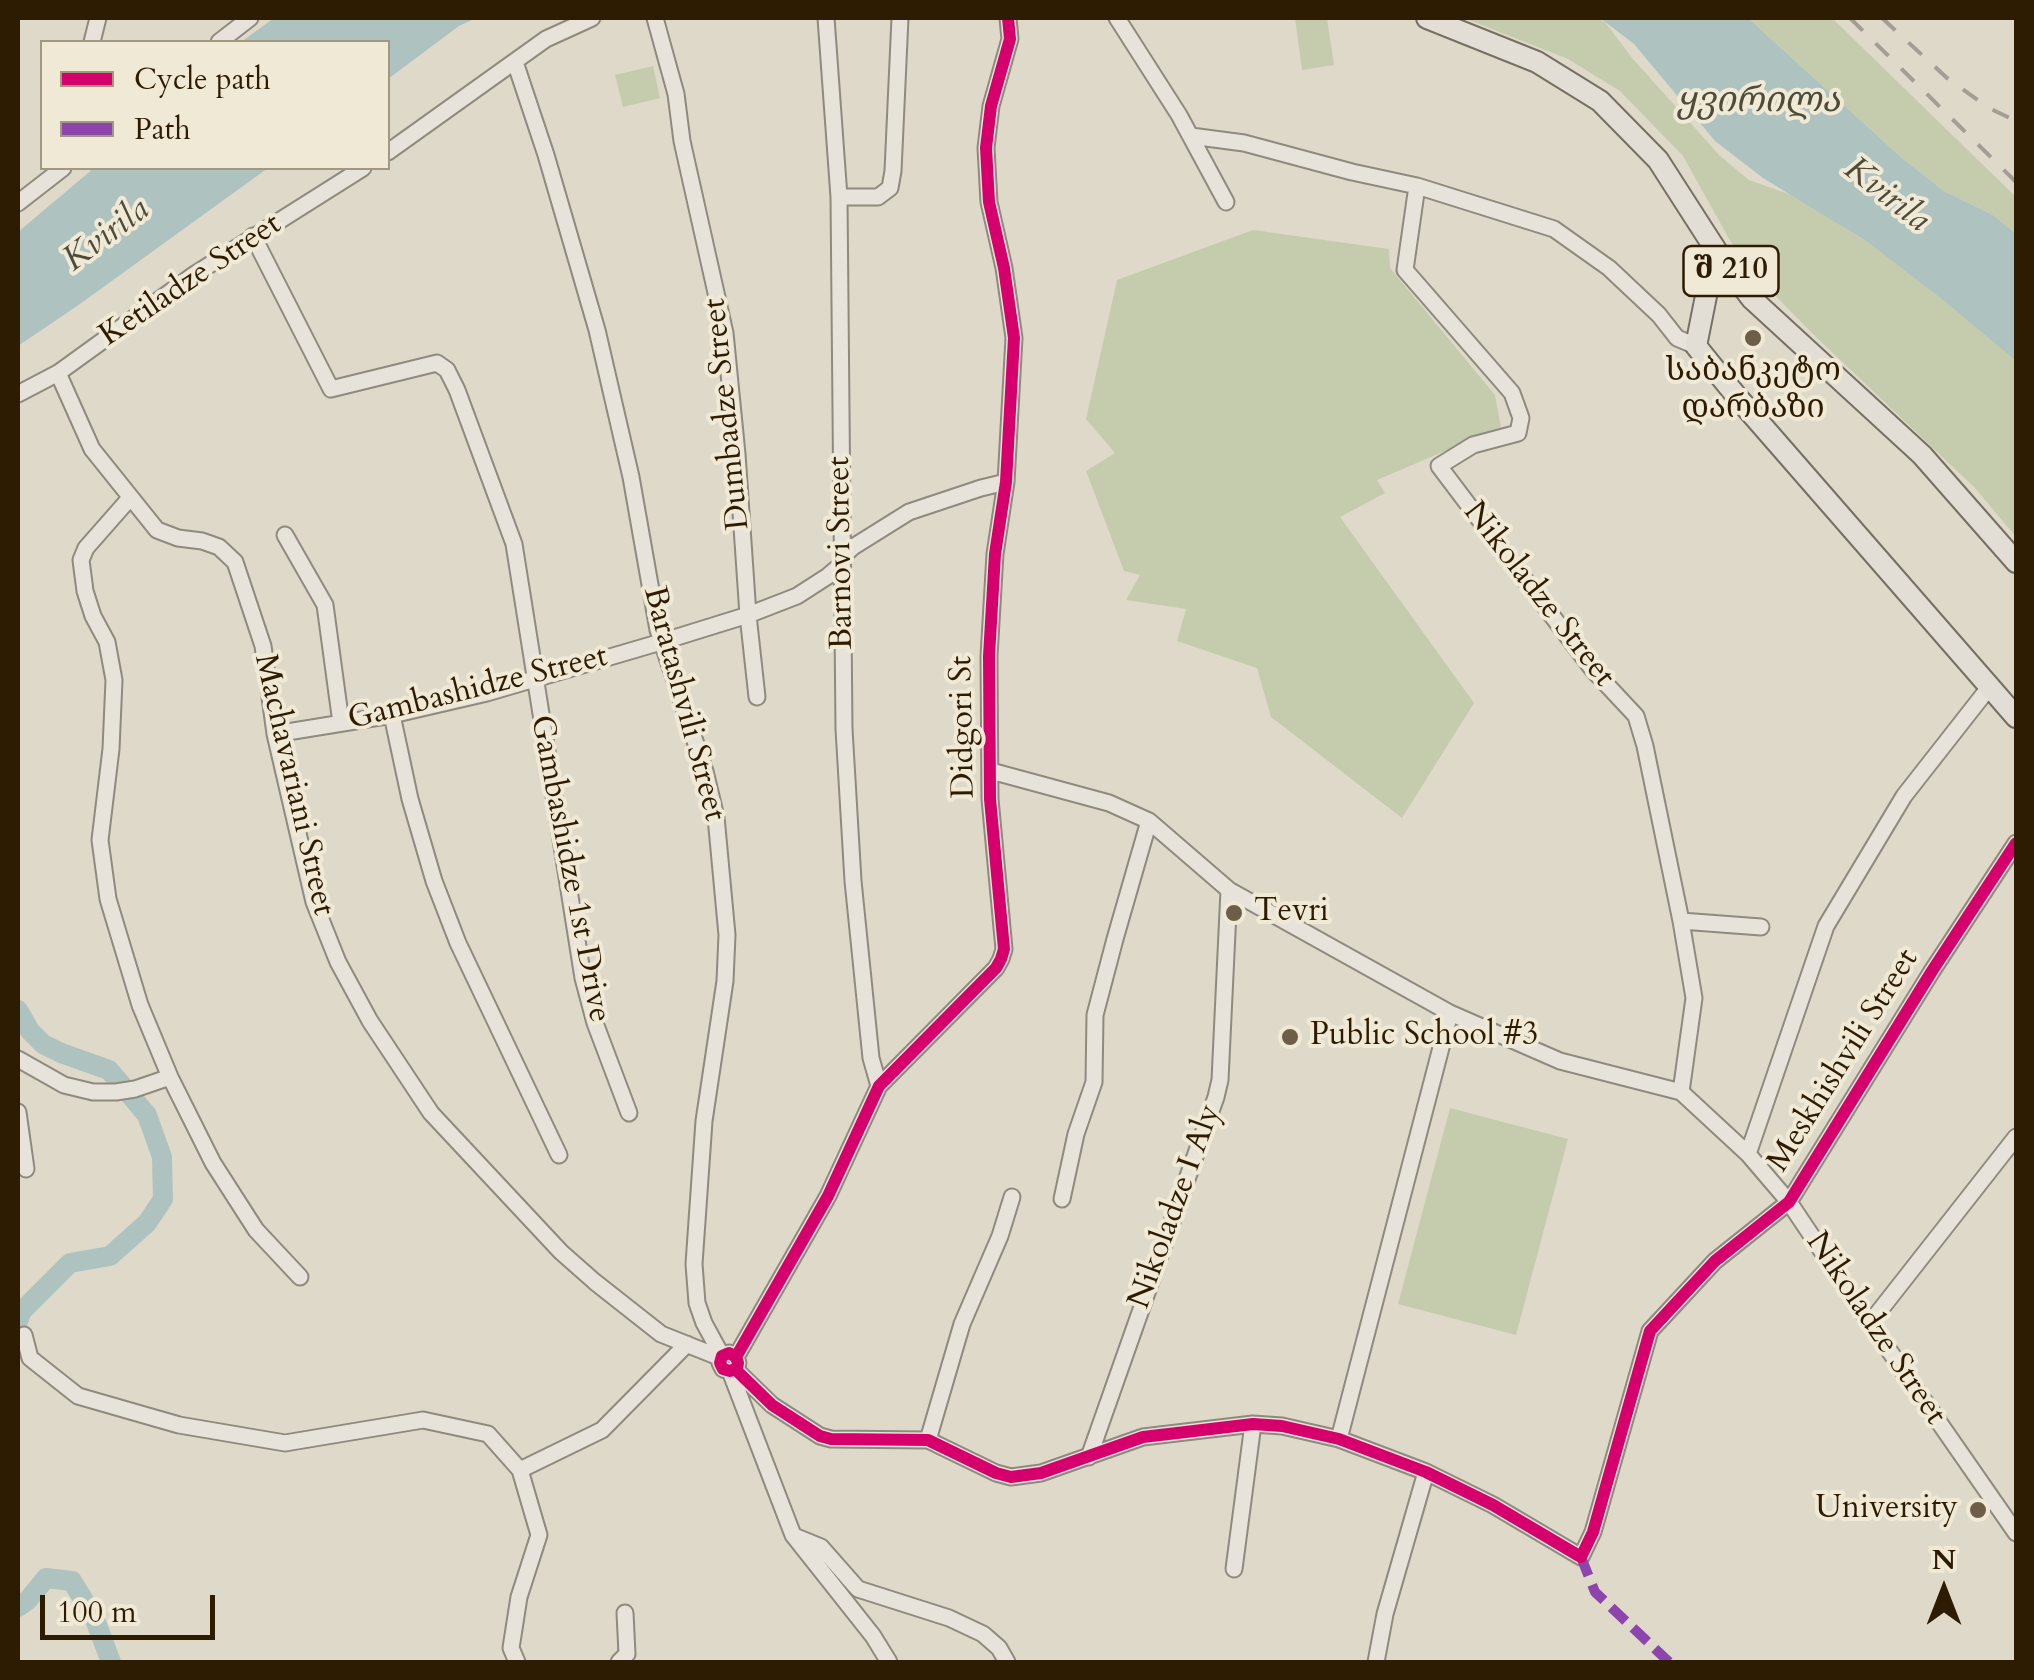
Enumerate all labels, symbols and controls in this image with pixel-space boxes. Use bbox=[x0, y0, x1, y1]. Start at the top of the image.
legend bbox=[40, 40, 390, 170]
text: Cycle path bbox=[134, 59, 271, 100]
water label: ყვირილა bbox=[1676, 82, 1840, 124]
text: Path bbox=[134, 109, 191, 150]
water label: Kvirila bbox=[1835, 149, 1937, 243]
water label: Kvirila bbox=[55, 190, 159, 282]
street label: Ketiladze Street bbox=[93, 206, 289, 356]
road number: შ 210 bbox=[1684, 246, 1778, 296]
street label: Dumbadze Street bbox=[697, 296, 759, 532]
marker: საბანკეტო დარბაზი bbox=[1742, 327, 1764, 349]
place label: საბანკეტო დარბაზი bbox=[1665, 354, 1841, 429]
street label: Barnovi Street bbox=[821, 456, 863, 650]
street label: Nikoladze Street bbox=[1454, 495, 1622, 695]
street label: Baratashvili Street bbox=[633, 583, 733, 825]
street label: Gambashidze Street bbox=[344, 638, 612, 740]
street label: Machavariani Street bbox=[244, 650, 342, 920]
street label: Didgori St bbox=[944, 655, 984, 799]
street label: Gambashidze 1st Drive bbox=[520, 712, 618, 1026]
place label: Tevri bbox=[1254, 894, 1329, 932]
marker: Tevri bbox=[1223, 902, 1245, 924]
street label: Meskhishvili Street bbox=[1760, 943, 1928, 1179]
place label: Public School #3 bbox=[1310, 1018, 1538, 1056]
marker: Public School #3 bbox=[1279, 1026, 1301, 1048]
street label: Nikoladze I Aly bbox=[1121, 1100, 1231, 1314]
street label: Nikoladze Street bbox=[1796, 1225, 1954, 1433]
place label: University bbox=[1816, 1491, 1958, 1529]
marker: University bbox=[1967, 1499, 1989, 1521]
north arrow bbox=[1894, 1540, 1994, 1640]
text: N bbox=[1932, 1541, 1956, 1579]
scale bar bbox=[45, 1575, 220, 1637]
text: 100 m bbox=[57, 1592, 137, 1633]

